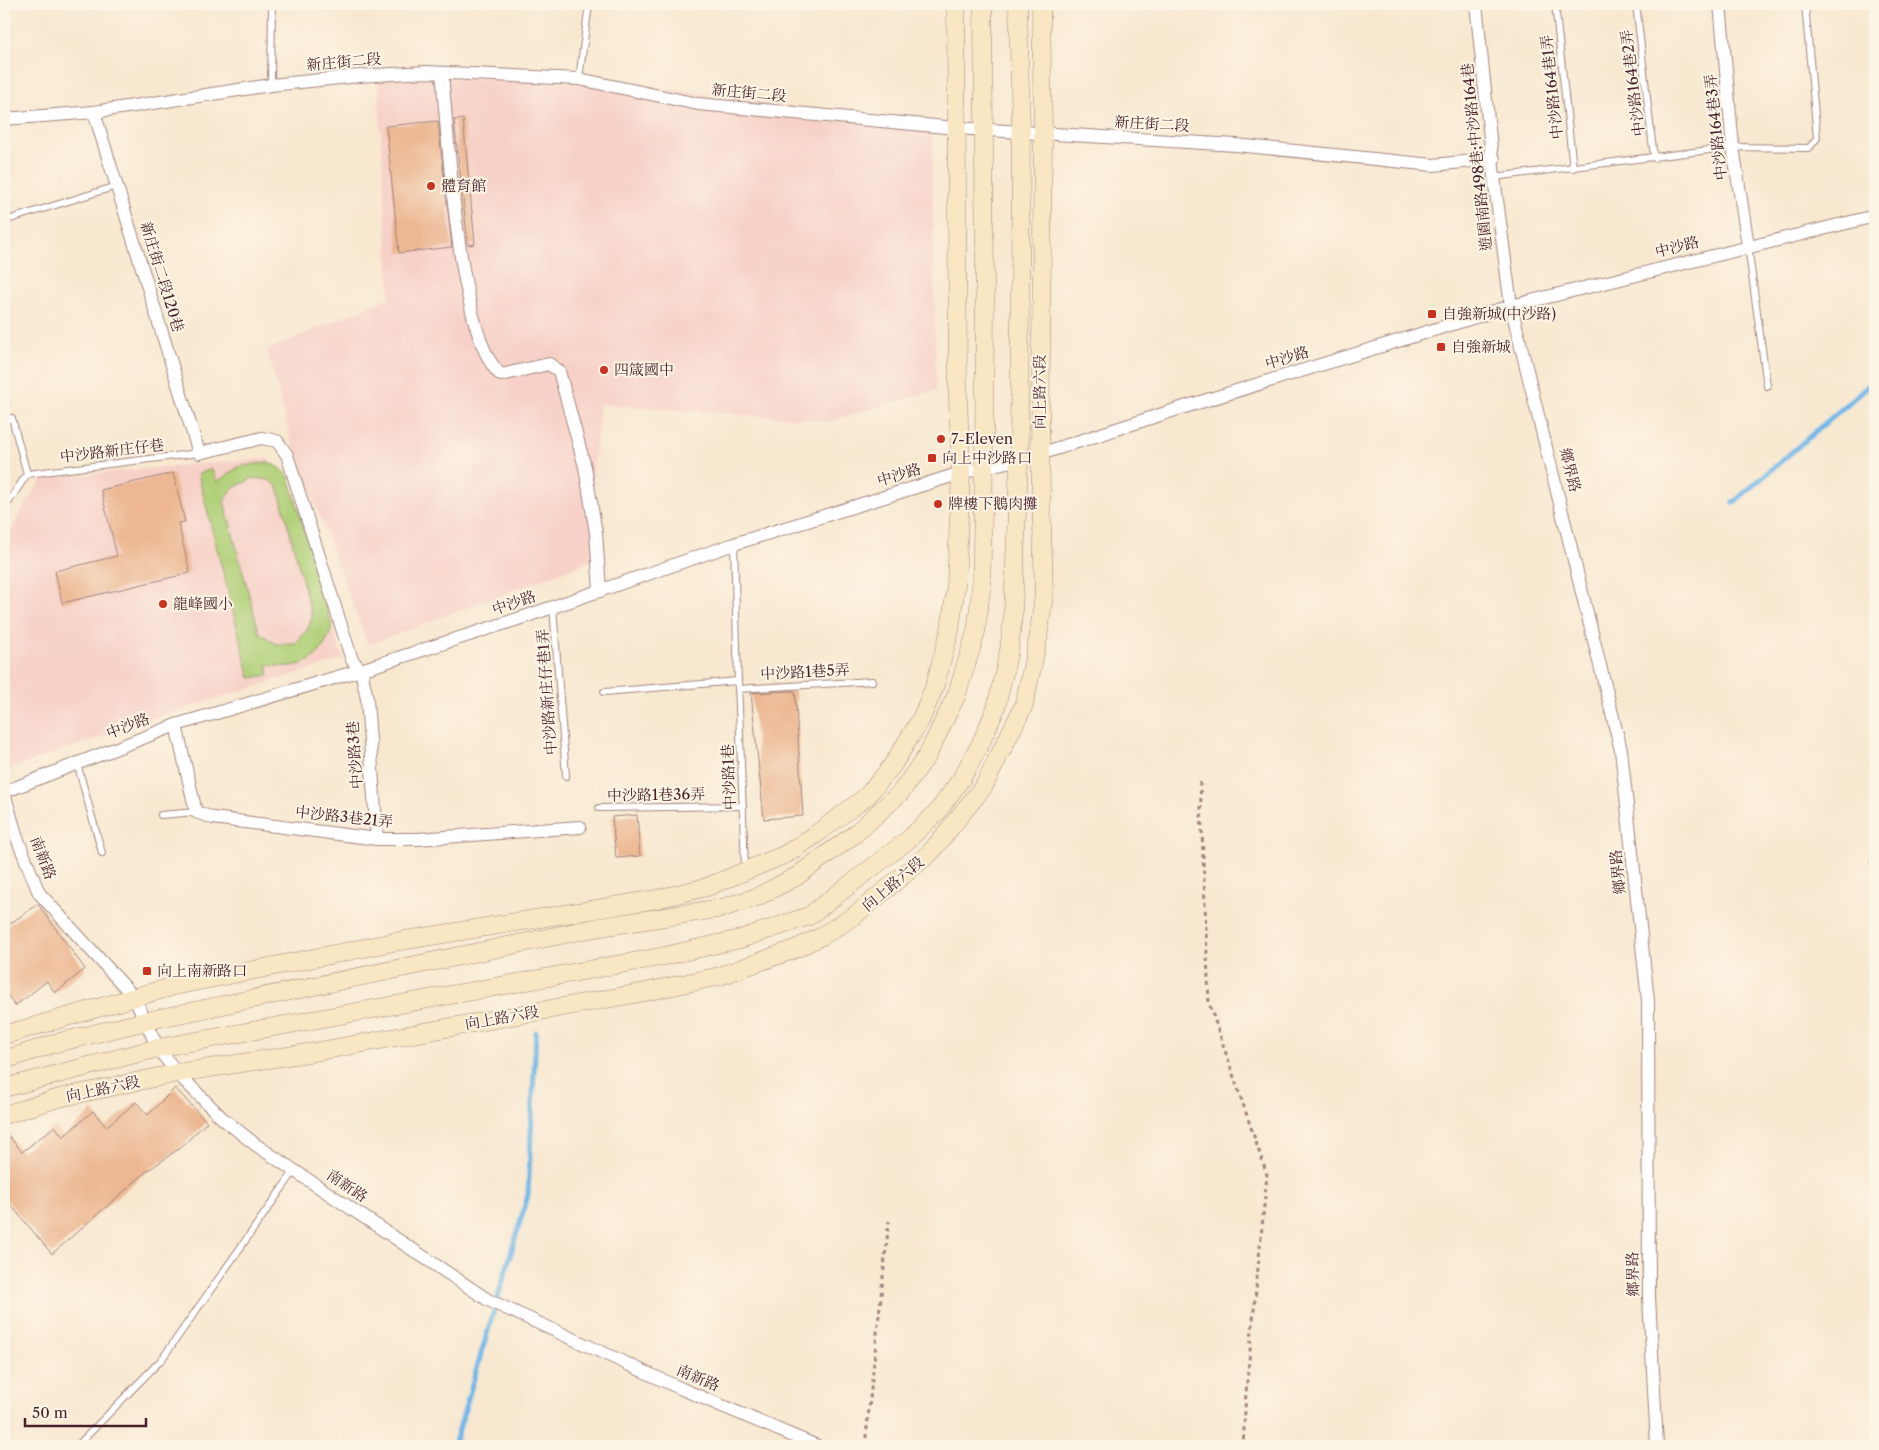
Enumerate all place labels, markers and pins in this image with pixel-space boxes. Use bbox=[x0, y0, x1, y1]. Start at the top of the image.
place label: 體育館 bbox=[441, 176, 486, 195]
marker: 體育館 bbox=[425, 180, 437, 192]
place label: 自強新城(中沙路) bbox=[1442, 304, 1556, 323]
marker: 自強新城(中沙路) bbox=[1426, 308, 1438, 320]
place label: 自強新城 bbox=[1451, 337, 1511, 356]
marker: 自強新城 bbox=[1435, 341, 1447, 353]
place label: 四箴國中 bbox=[614, 360, 674, 379]
marker: 四箴國中 bbox=[598, 364, 610, 376]
place label: 7-Eleven bbox=[951, 429, 1014, 448]
marker: 7-Eleven bbox=[935, 433, 947, 445]
place label: 向上中沙路口 bbox=[942, 448, 1032, 467]
marker: 向上中沙路口 bbox=[926, 452, 938, 464]
place label: 牌樓下鵝肉攤 bbox=[948, 494, 1038, 513]
marker: 牌樓下鵝肉攤 bbox=[932, 498, 944, 510]
place label: 龍峰國小 bbox=[173, 594, 233, 613]
marker: 龍峰國小 bbox=[157, 598, 169, 610]
place label: 向上南新路口 bbox=[157, 961, 247, 980]
marker: 向上南新路口 bbox=[141, 965, 153, 977]

